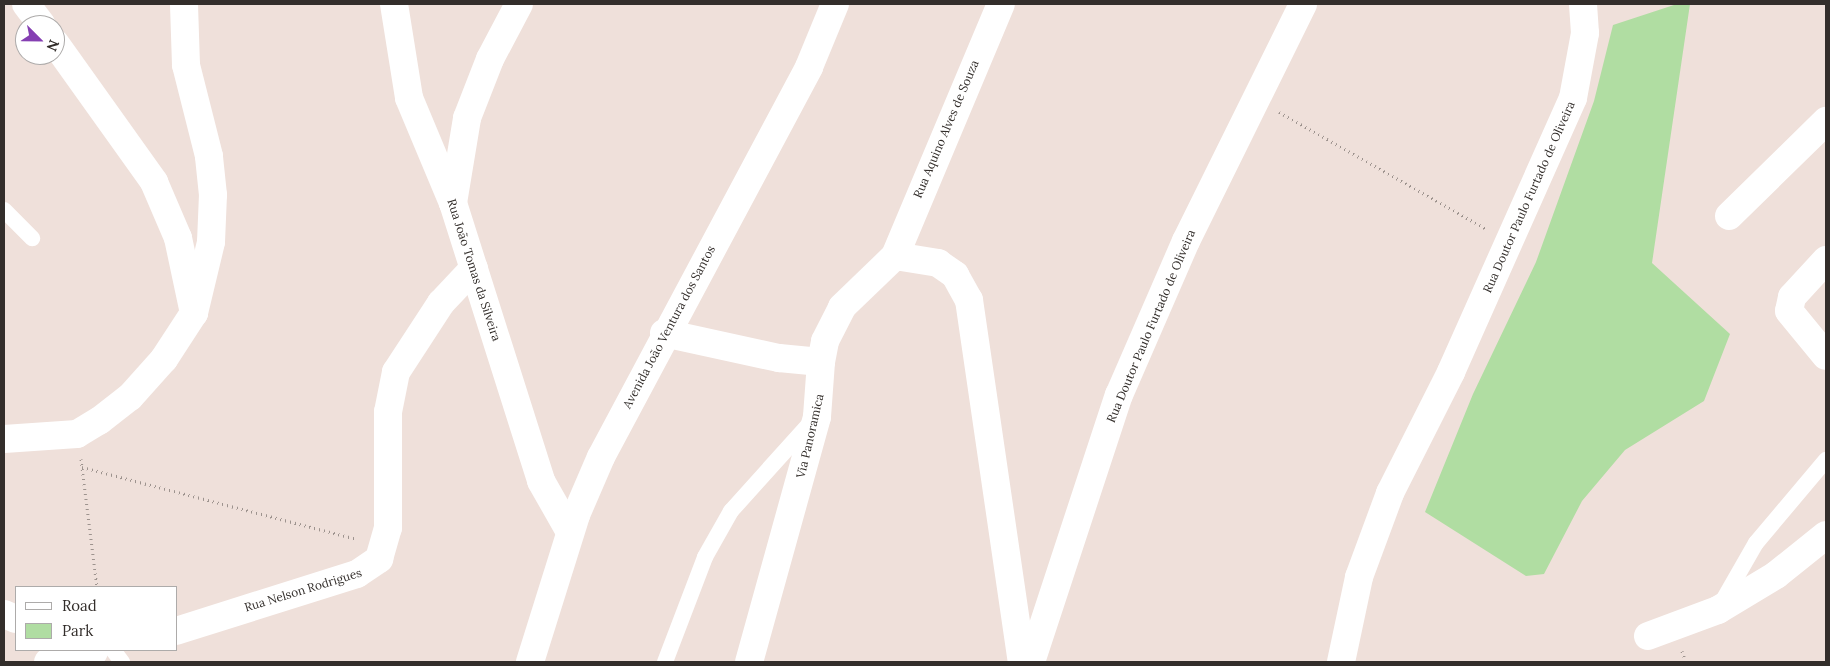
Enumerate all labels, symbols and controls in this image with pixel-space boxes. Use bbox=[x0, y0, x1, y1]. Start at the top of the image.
north arrow bbox=[15, 15, 65, 65]
text: N bbox=[42, 37, 63, 54]
street label: Rua Aquino Alves de Souza bbox=[910, 58, 982, 200]
street label: Rua Doutor Paulo Furtado de Oliveira bbox=[1480, 99, 1578, 295]
street label: Rua João Tomas da Silveira bbox=[444, 197, 504, 343]
street label: Rua Doutor Paulo Furtado de Oliveira bbox=[1104, 227, 1198, 425]
street label: Avenida João Ventura dos Santos bbox=[620, 243, 718, 411]
street label: Via Panoramica bbox=[793, 392, 827, 480]
street label: Rua Nelson Rodrigues bbox=[243, 565, 363, 615]
legend bbox=[15, 586, 178, 651]
text: Road bbox=[62, 596, 97, 615]
text: Park bbox=[62, 621, 93, 640]

